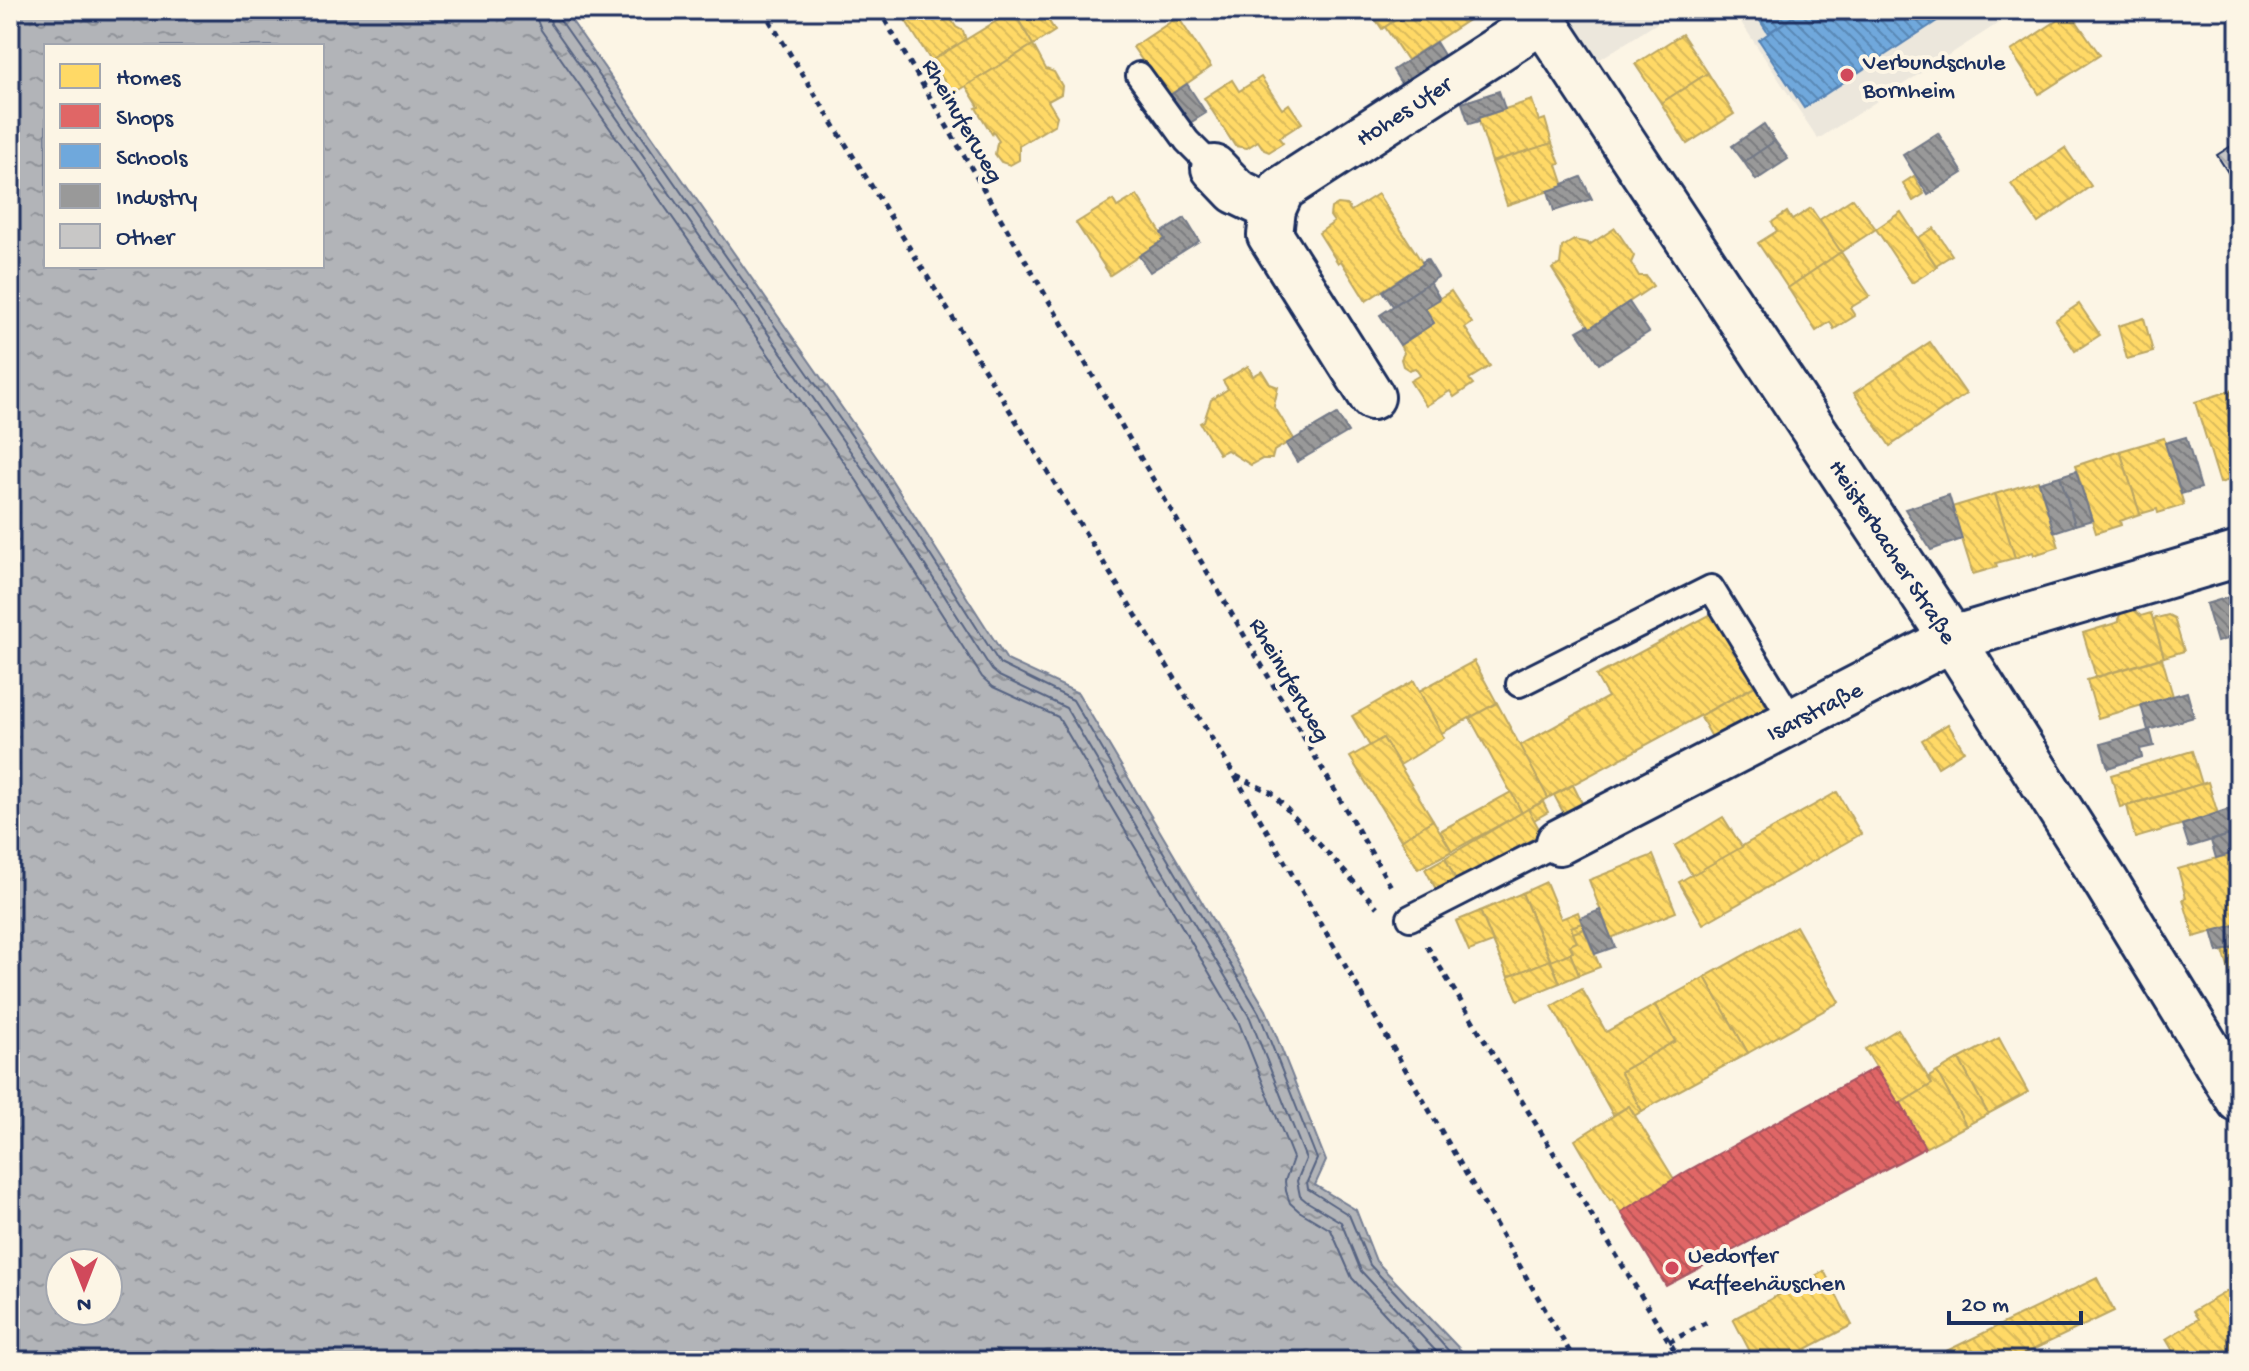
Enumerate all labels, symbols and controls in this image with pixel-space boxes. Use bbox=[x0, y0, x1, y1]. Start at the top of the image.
legend bbox=[44, 44, 324, 268]
place label: Verbundschule Bornheim bbox=[1862, 50, 2006, 107]
street label: Rheinuferweg bbox=[914, 54, 1008, 189]
text: Homes bbox=[116, 65, 182, 94]
marker: Verbundschule Bornheim bbox=[1838, 66, 1856, 84]
street label: Hohes Ufer bbox=[1352, 70, 1460, 155]
text: Shops bbox=[116, 105, 174, 134]
text: Schools bbox=[116, 145, 188, 174]
text: Industry bbox=[116, 185, 198, 214]
text: Other bbox=[116, 225, 177, 254]
street label: Heisterbacher Straße bbox=[1821, 455, 1962, 651]
street label: Rheinuferweg bbox=[1241, 613, 1335, 748]
street label: Isarstraße bbox=[1763, 676, 1869, 750]
place label: Uedorfer Kaffeehäuschen bbox=[1688, 1243, 1846, 1300]
north arrow bbox=[44, 1247, 124, 1327]
marker: Uedorfer Kaffeehäuschen bbox=[1663, 1259, 1681, 1277]
scale bar bbox=[1949, 1275, 2081, 1325]
text: N bbox=[77, 1290, 91, 1316]
text: 20 m bbox=[1961, 1292, 2009, 1321]

